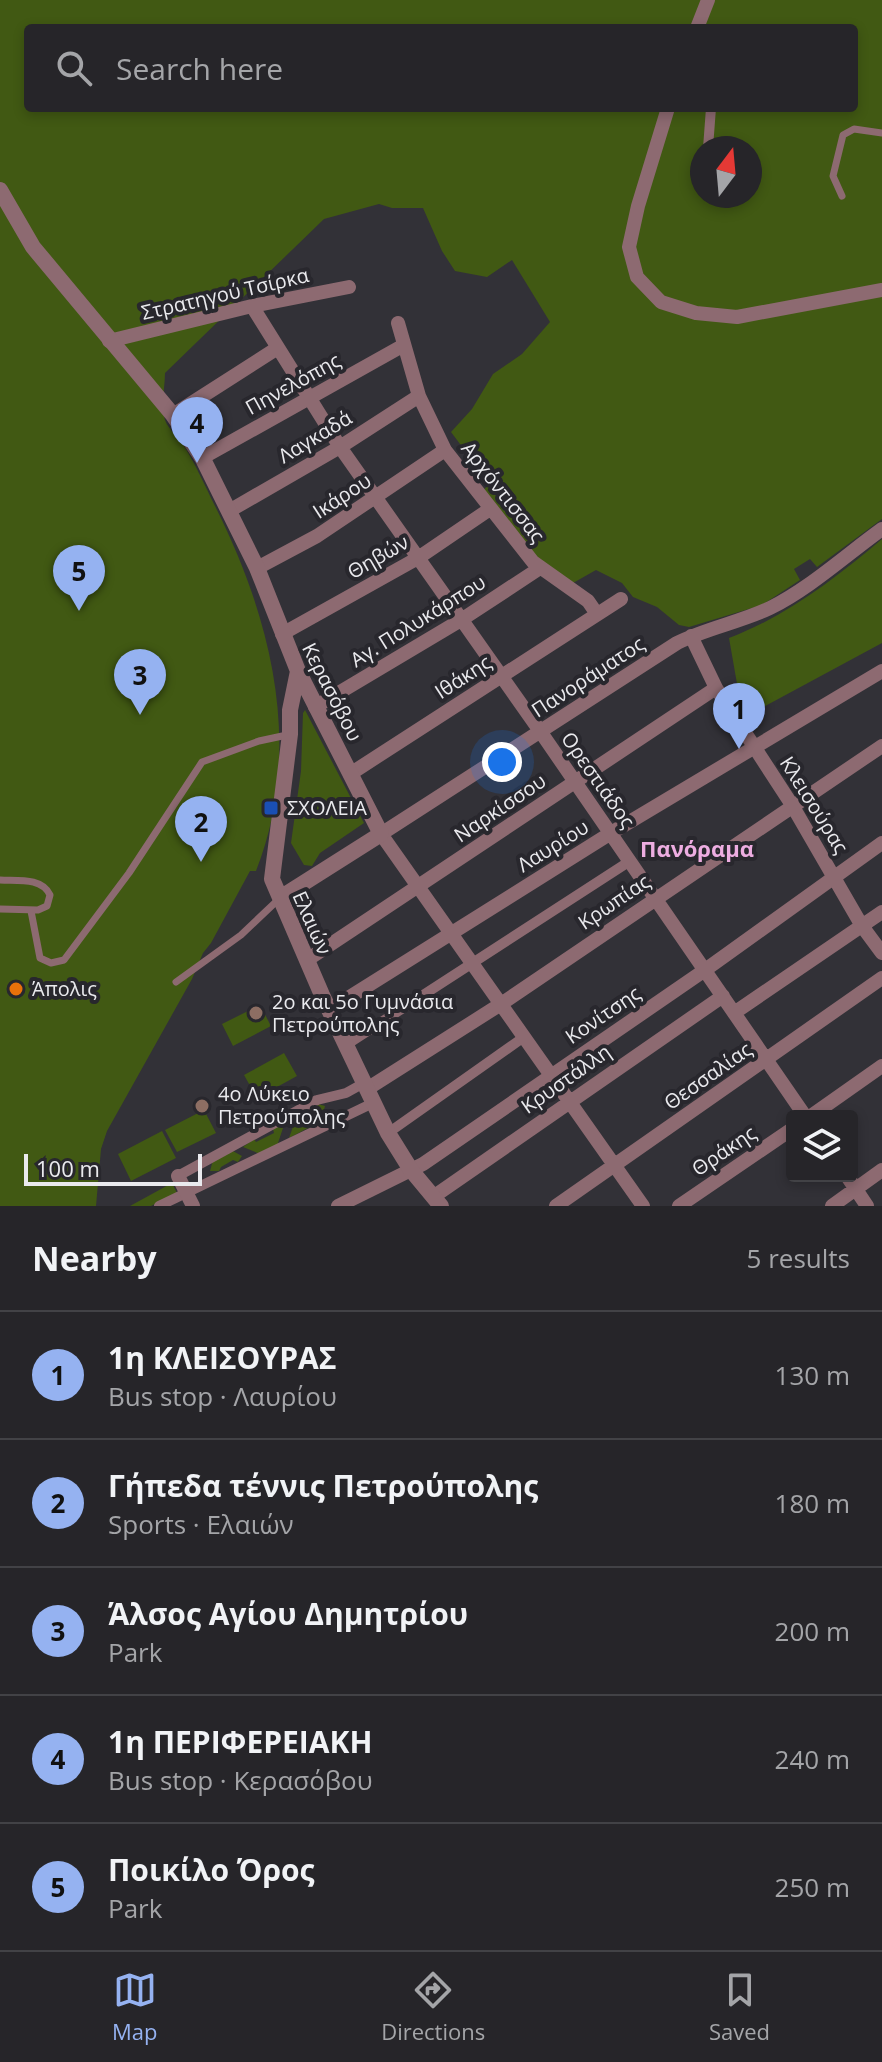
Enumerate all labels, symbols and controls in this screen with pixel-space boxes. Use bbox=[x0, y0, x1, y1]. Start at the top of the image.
search box bbox=[24, 24, 858, 112]
icon: search bbox=[52, 46, 96, 90]
text: Search here bbox=[116, 48, 283, 89]
north arrow bbox=[690, 136, 762, 208]
street label: Στρατηγού Τσίρκα bbox=[138, 261, 311, 326]
street label: Πηνελόπης bbox=[240, 346, 345, 421]
pin: 4 bbox=[171, 397, 223, 463]
street label: Λαγκαδά bbox=[273, 404, 357, 469]
street label: Αρχόντισσας bbox=[456, 436, 551, 548]
street label: Ικάρου bbox=[307, 467, 376, 524]
street label: Θηβών bbox=[342, 528, 414, 585]
pin: 5 bbox=[53, 545, 105, 611]
street label: Αγ. Πολυκάρπου bbox=[345, 568, 491, 673]
street label: Πανοράματος bbox=[526, 630, 650, 723]
street label: Κερασόβου bbox=[296, 638, 369, 746]
street label: Ιθάκης bbox=[429, 648, 496, 705]
pin: 3 bbox=[114, 649, 166, 715]
pin: 1 bbox=[713, 683, 765, 749]
street label: Ορεστιάδος bbox=[555, 726, 642, 833]
your location bbox=[482, 742, 522, 782]
street label: Κλεισούρας bbox=[774, 751, 855, 859]
street label: Ναρκίσσου bbox=[449, 767, 551, 848]
place label: ΣΧΟΛΕΙΑ bbox=[287, 794, 367, 821]
pin: 2 bbox=[175, 796, 227, 862]
marker: ΣΧΟΛΕΙΑ bbox=[262, 799, 280, 817]
street label: Λαυρίου bbox=[512, 813, 594, 878]
district label: Πανόραμα bbox=[640, 833, 754, 863]
street label: Κρωπίας bbox=[572, 867, 655, 936]
street label: Ελαιών bbox=[286, 887, 339, 959]
place label: Άπολις bbox=[32, 975, 97, 1002]
street label: Κονίτσης bbox=[560, 979, 646, 1050]
marker: Άπολις bbox=[7, 980, 25, 998]
place label: 2ο και 5ο Γυμνάσια Πετρούπολης bbox=[272, 988, 453, 1038]
marker: 2ο και 5ο Γυμνάσια Πετρούπολης bbox=[247, 1004, 265, 1022]
street label: Θεσσαλίας bbox=[659, 1035, 757, 1116]
street label: Κρυστάλλη bbox=[515, 1038, 616, 1119]
place label: 4ο Λύκειο Πετρούπολης bbox=[218, 1080, 346, 1130]
marker: 4ο Λύκειο Πετρούπολης bbox=[193, 1097, 211, 1115]
map controls bbox=[786, 1110, 858, 1182]
button: layers bbox=[786, 1110, 858, 1182]
street label: Θράκης bbox=[686, 1119, 761, 1182]
scale bar bbox=[24, 1150, 202, 1186]
text: 100 m bbox=[36, 1153, 100, 1183]
text: Nearby bbox=[32, 1235, 157, 1281]
text: 5 results bbox=[747, 1240, 850, 1276]
text: 1η ΚΛΕΙΣΟΥΡΑΣ bbox=[108, 1337, 337, 1378]
text: 1 bbox=[51, 1357, 65, 1393]
text: 130 m bbox=[775, 1357, 850, 1393]
text: Bus stop · Λαυρίου bbox=[108, 1378, 337, 1414]
text: Γήπεδα τέννις Πετρούπολης bbox=[108, 1465, 538, 1506]
text: 2 bbox=[51, 1485, 65, 1521]
text: 180 m bbox=[775, 1485, 850, 1521]
text: Sports · Ελαιών bbox=[108, 1506, 294, 1542]
text: Άλσος Αγίου Δημητρίου bbox=[108, 1593, 468, 1634]
text: 3 bbox=[51, 1613, 65, 1649]
text: 200 m bbox=[775, 1613, 850, 1649]
text: Park bbox=[108, 1634, 162, 1670]
text: 1η ΠΕΡΙΦΕΡΕΙΑΚΗ bbox=[108, 1721, 372, 1762]
text: 4 bbox=[51, 1741, 65, 1777]
text: 240 m bbox=[775, 1741, 850, 1777]
text: Bus stop · Κερασόβου bbox=[108, 1762, 373, 1798]
text: Ποικίλο Όρος bbox=[108, 1849, 315, 1890]
text: 5 bbox=[51, 1869, 65, 1905]
text: 250 m bbox=[775, 1869, 850, 1905]
text: Park bbox=[108, 1890, 162, 1926]
tab: Map bbox=[112, 1968, 157, 2046]
tab: Directions bbox=[381, 1968, 485, 2046]
tab: Saved bbox=[709, 1968, 770, 2046]

